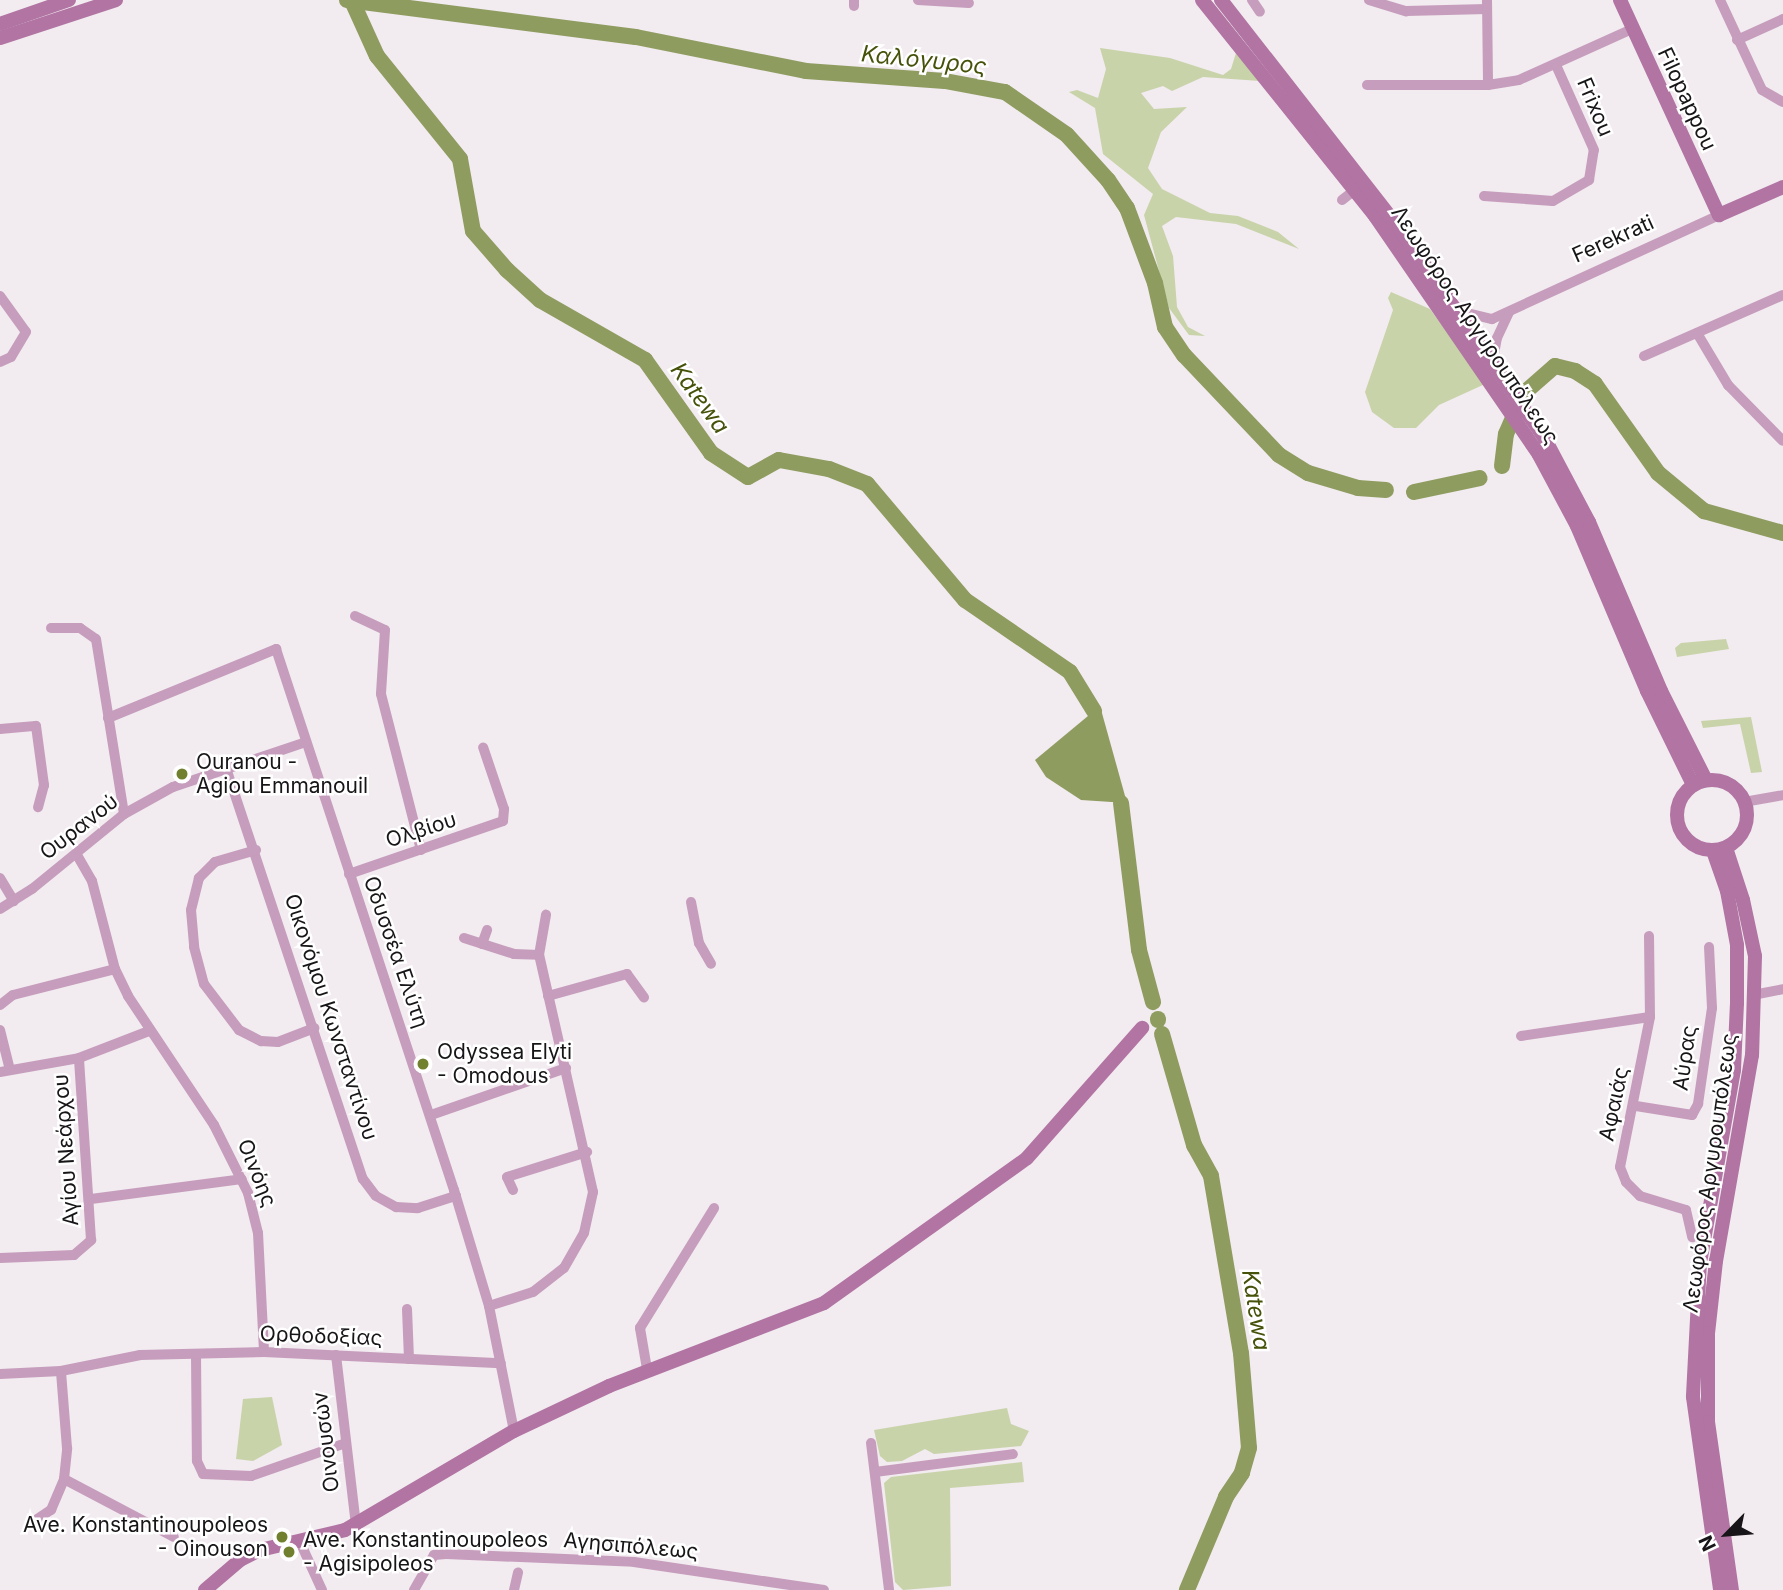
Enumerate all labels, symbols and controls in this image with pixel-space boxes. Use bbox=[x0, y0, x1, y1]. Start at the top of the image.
water label: Καλόγυρος bbox=[860, 40, 988, 80]
street label: Filopappou bbox=[1652, 43, 1722, 155]
street label: Frixou bbox=[1571, 74, 1619, 140]
street label: Λεωφόρος Αργυρουπόλεως bbox=[1386, 201, 1564, 449]
street label: Ferekrati bbox=[1568, 210, 1658, 268]
water label: Katewa bbox=[665, 357, 735, 439]
place label: Ouranou - Agiou Emmanouil bbox=[196, 749, 368, 799]
marker: Ouranou - Agiou Emmanouil bbox=[174, 766, 190, 782]
street label: Ουρανού bbox=[35, 789, 123, 865]
street label: Ολβίου bbox=[382, 807, 460, 853]
street label: Οδυσσέα Ελύτη bbox=[358, 873, 434, 1031]
street label: Οικονόμου Κωνσταντίνου bbox=[279, 891, 383, 1143]
street label: Αύρας bbox=[1668, 1024, 1702, 1092]
street label: Λεωφόρος Αργυρουπόλεως bbox=[1678, 1032, 1742, 1314]
place label: Odyssea Elyti - Omodous bbox=[437, 1039, 572, 1089]
marker: Odyssea Elyti - Omodous bbox=[415, 1056, 431, 1072]
street label: Αφαιάς bbox=[1594, 1065, 1634, 1143]
street label: Αγίου Νεάρχου bbox=[48, 1073, 84, 1227]
street label: Οινόης bbox=[232, 1135, 282, 1211]
water label: Katewa bbox=[1236, 1268, 1276, 1352]
street label: Ορθοδοξίας bbox=[259, 1321, 383, 1351]
street label: Οινουσών bbox=[307, 1390, 345, 1494]
north arrow bbox=[1692, 1499, 1762, 1569]
place label: Ave. Konstantinoupoleos - Oinouson bbox=[23, 1512, 268, 1562]
place label: Ave. Konstantinoupoleos - Agisipoleos bbox=[303, 1527, 548, 1577]
street label: Αγησιπόλεως bbox=[563, 1528, 699, 1564]
marker: Ave. Konstantinoupoleos - Oinouson bbox=[274, 1529, 290, 1545]
text: N bbox=[1694, 1532, 1721, 1555]
marker: Ave. Konstantinoupoleos - Agisipoleos bbox=[281, 1544, 297, 1560]

